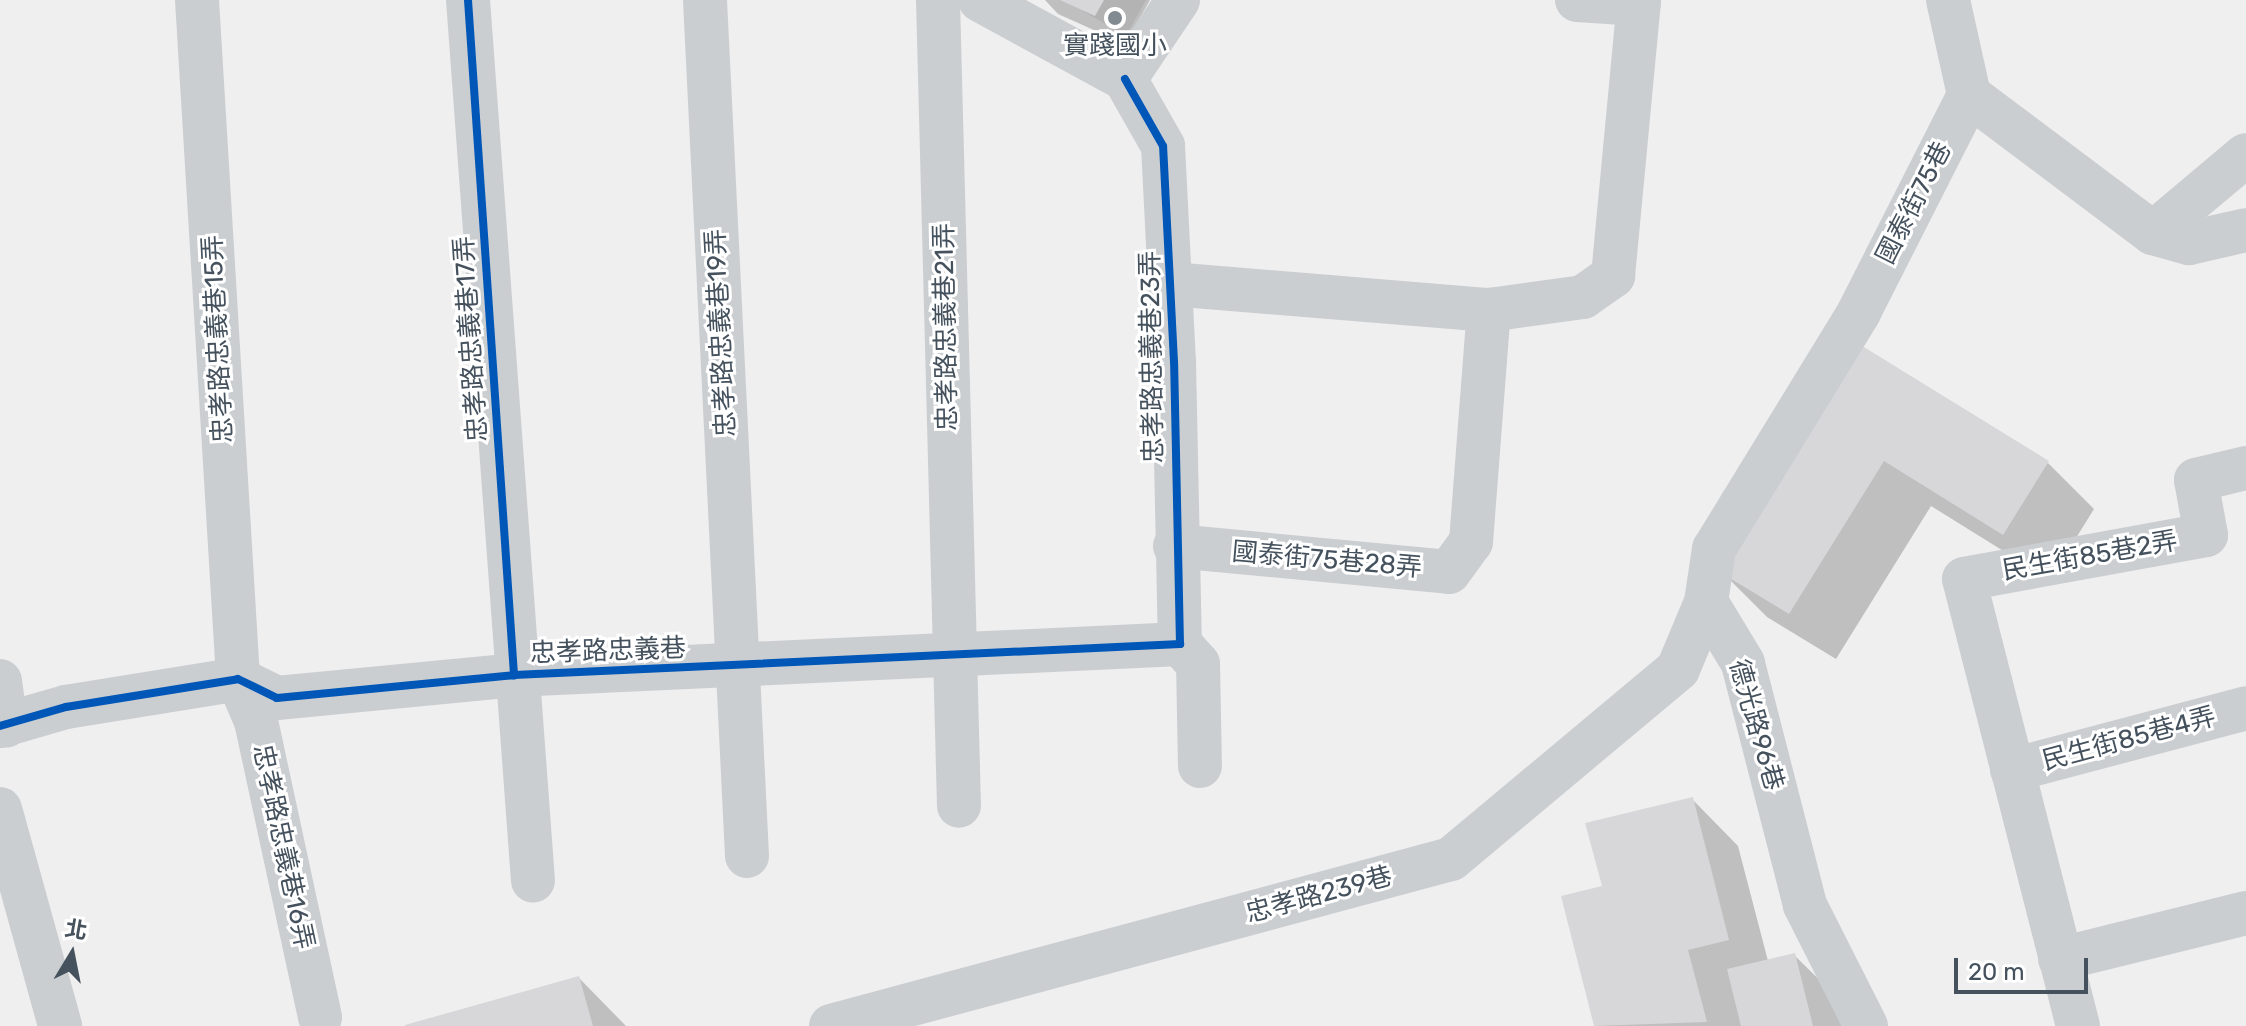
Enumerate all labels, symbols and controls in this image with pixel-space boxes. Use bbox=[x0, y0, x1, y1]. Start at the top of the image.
marker: 實踐國小 bbox=[1106, 9, 1124, 27]
place label: 實踐國小 bbox=[1063, 30, 1167, 62]
street label: 國泰街75巷 bbox=[1870, 137, 1958, 269]
street label: 忠孝路忠義巷21弄 bbox=[929, 223, 963, 431]
street label: 忠孝路忠義巷19弄 bbox=[700, 228, 742, 438]
street label: 忠孝路忠義巷15弄 bbox=[197, 234, 239, 444]
street label: 忠孝路忠義巷17弄 bbox=[448, 235, 494, 443]
street label: 忠孝路忠義巷23弄 bbox=[1135, 250, 1169, 464]
street label: 民生街85巷2弄 bbox=[2000, 525, 2180, 587]
street label: 國泰街75巷28弄 bbox=[1231, 536, 1423, 584]
street label: 忠孝路忠義巷 bbox=[530, 633, 686, 669]
street label: 德光路96巷 bbox=[1722, 656, 1790, 794]
street label: 民生街85巷4弄 bbox=[2039, 701, 2219, 777]
street label: 忠孝路忠義巷16弄 bbox=[246, 742, 320, 952]
street label: 忠孝路239巷 bbox=[1242, 860, 1396, 930]
north arrow bbox=[32, 914, 112, 994]
text: 北 bbox=[63, 915, 89, 945]
scale bar bbox=[1958, 942, 2092, 992]
text: 20 m bbox=[1968, 958, 2025, 986]

